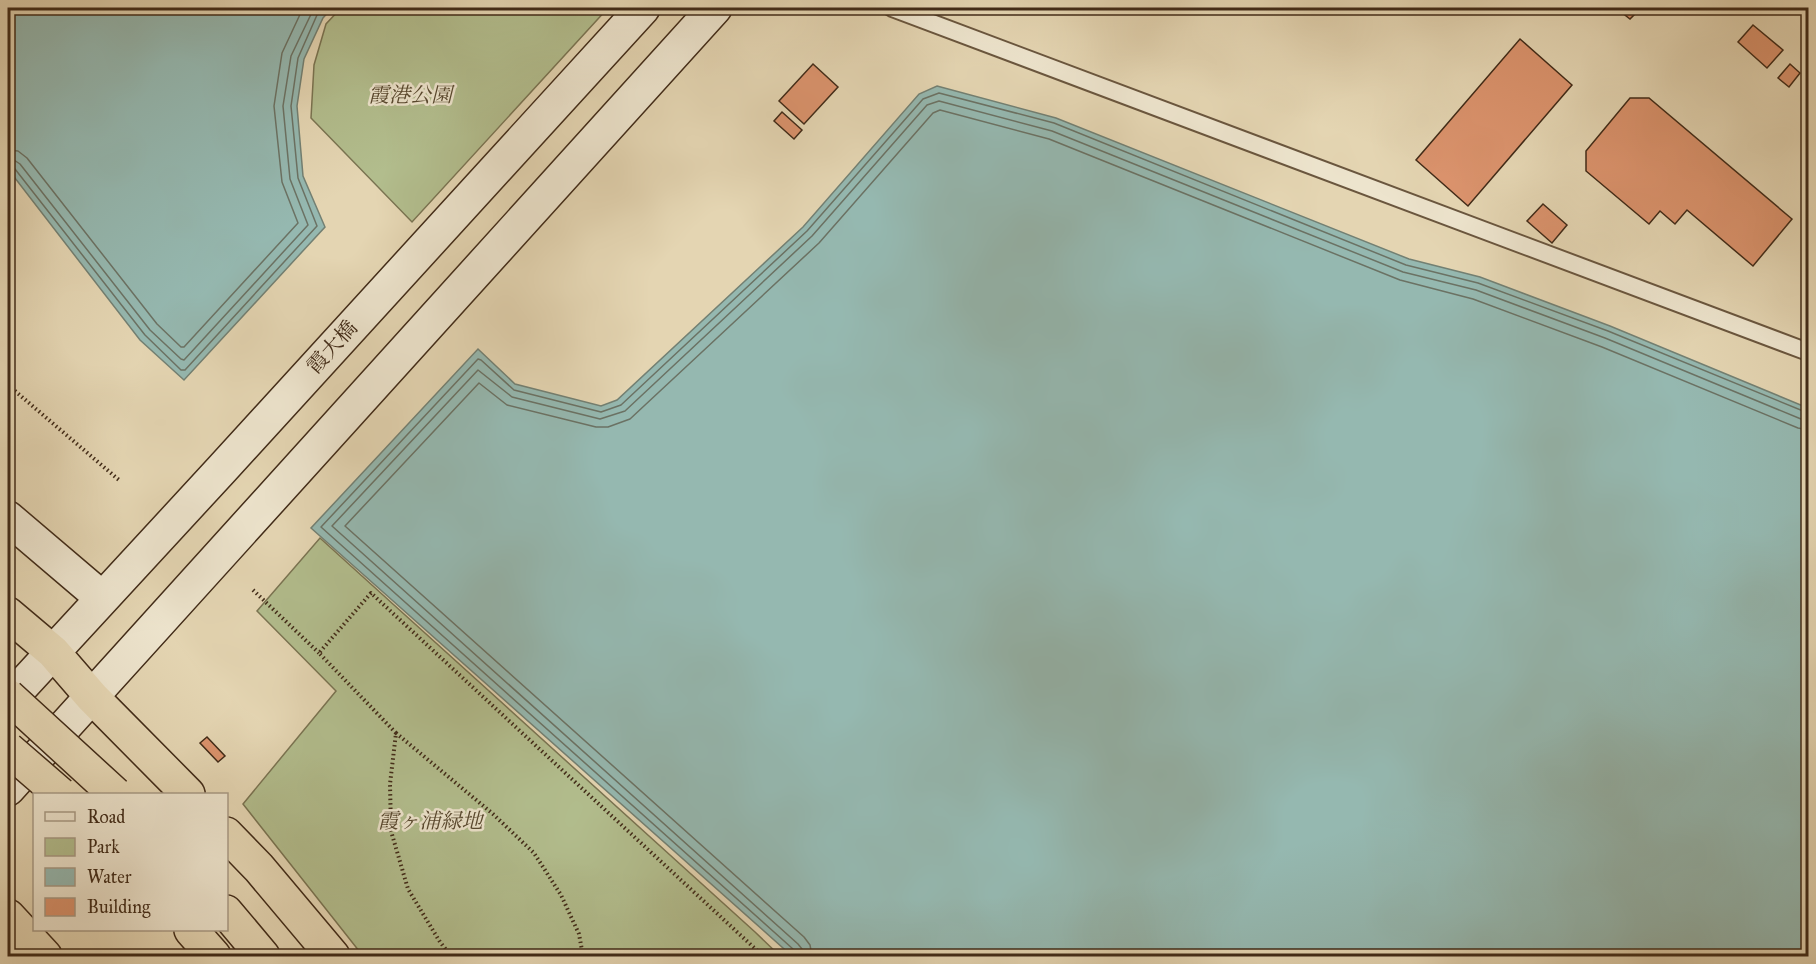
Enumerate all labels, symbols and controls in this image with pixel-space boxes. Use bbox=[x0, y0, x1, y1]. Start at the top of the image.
park label: 霞港公園 bbox=[368, 82, 455, 108]
street label: 霞大橋 bbox=[301, 315, 363, 379]
legend bbox=[33, 793, 228, 931]
text: Road bbox=[87, 806, 125, 828]
park label: 霞ヶ浦緑地 bbox=[378, 808, 484, 834]
text: Park bbox=[87, 836, 120, 858]
text: Water bbox=[87, 866, 132, 888]
text: Building bbox=[87, 896, 151, 919]

